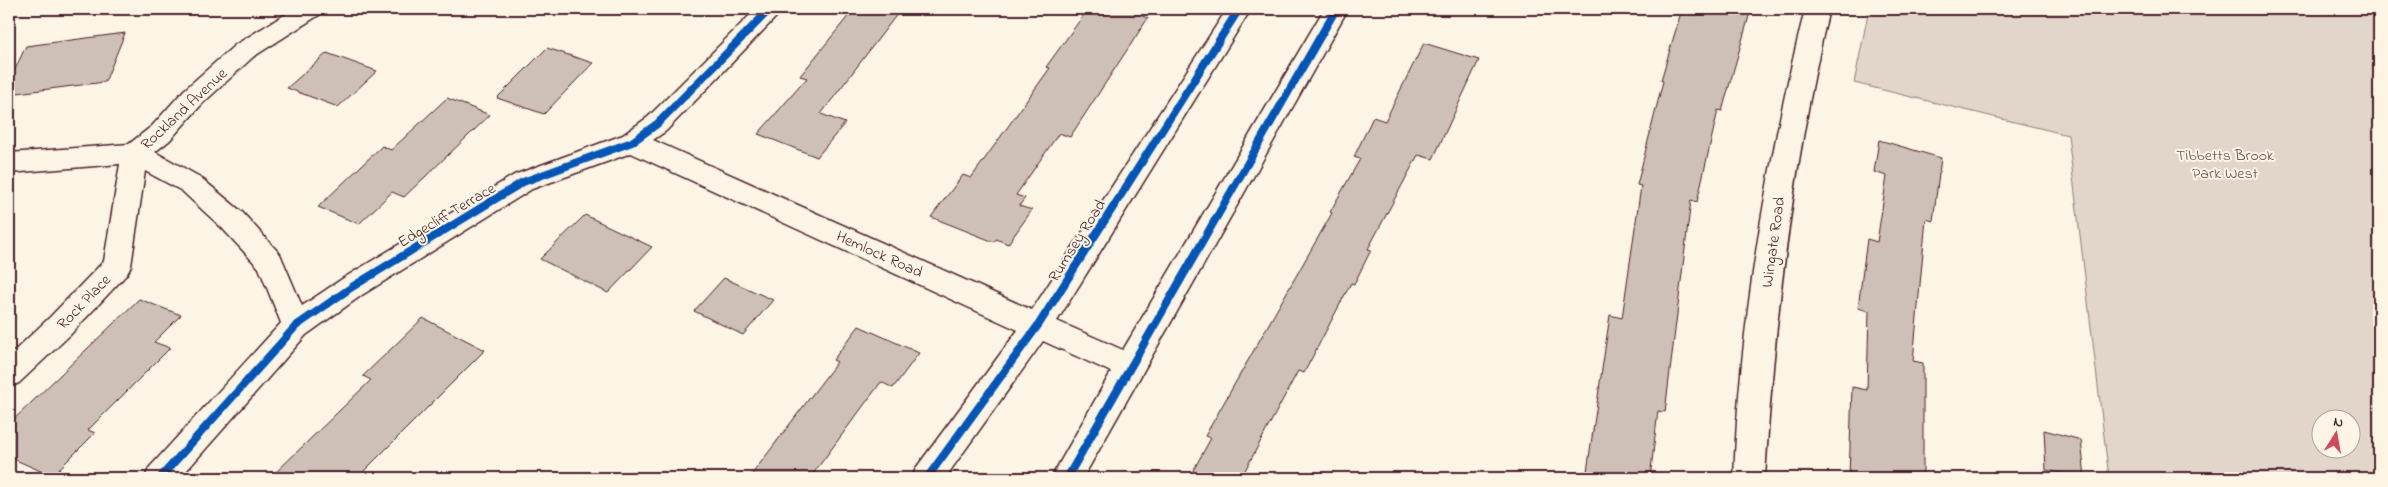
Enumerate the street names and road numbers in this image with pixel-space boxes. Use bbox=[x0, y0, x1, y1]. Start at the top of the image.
street label: Rockland Avenue bbox=[135, 62, 234, 156]
street label: Edgecliff Terrace bbox=[394, 177, 501, 254]
street label: Rumsey Road bbox=[1043, 195, 1113, 287]
street label: Wingate Road bbox=[1756, 195, 1792, 289]
street label: Hemlock Road bbox=[832, 225, 926, 285]
street label: Rock Place bbox=[52, 269, 118, 336]

